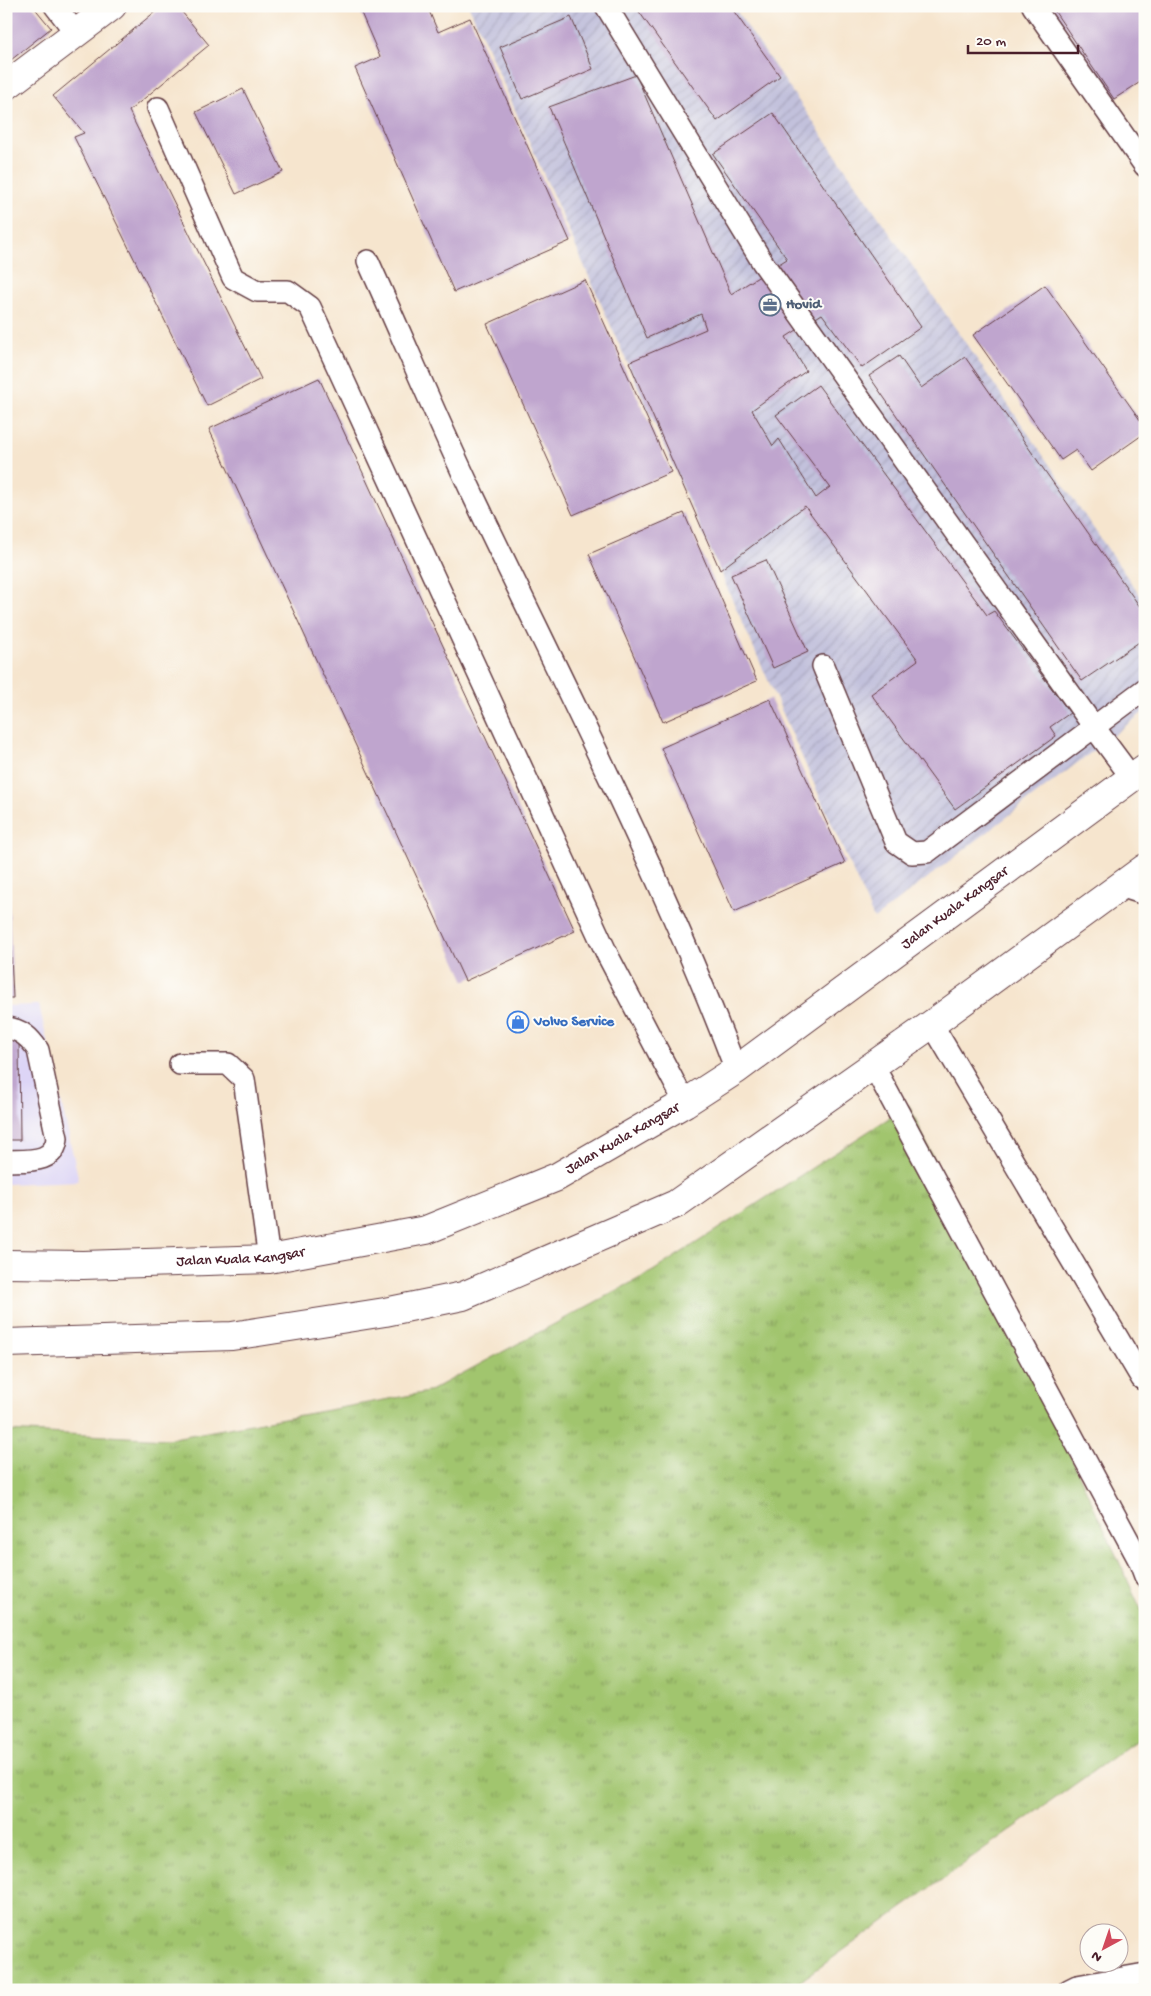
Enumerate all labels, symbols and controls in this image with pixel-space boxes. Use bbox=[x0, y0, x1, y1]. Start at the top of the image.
scale bar bbox=[968, 22, 1078, 54]
text: 20 m bbox=[976, 33, 1006, 51]
office icon: Hovid bbox=[758, 293, 782, 317]
place label: Hovid bbox=[786, 296, 823, 314]
street label: Jalan Kuala Kangsar bbox=[898, 862, 1014, 954]
shop icon: Volvo Service bbox=[506, 1010, 530, 1034]
place label: Volvo Service bbox=[533, 1013, 615, 1031]
street label: Jalan Kuala Kangsar bbox=[562, 1098, 685, 1179]
street label: Jalan Kuala Kangsar bbox=[176, 1243, 308, 1271]
north arrow bbox=[1078, 1924, 1128, 1974]
text: N bbox=[1088, 1947, 1106, 1965]

